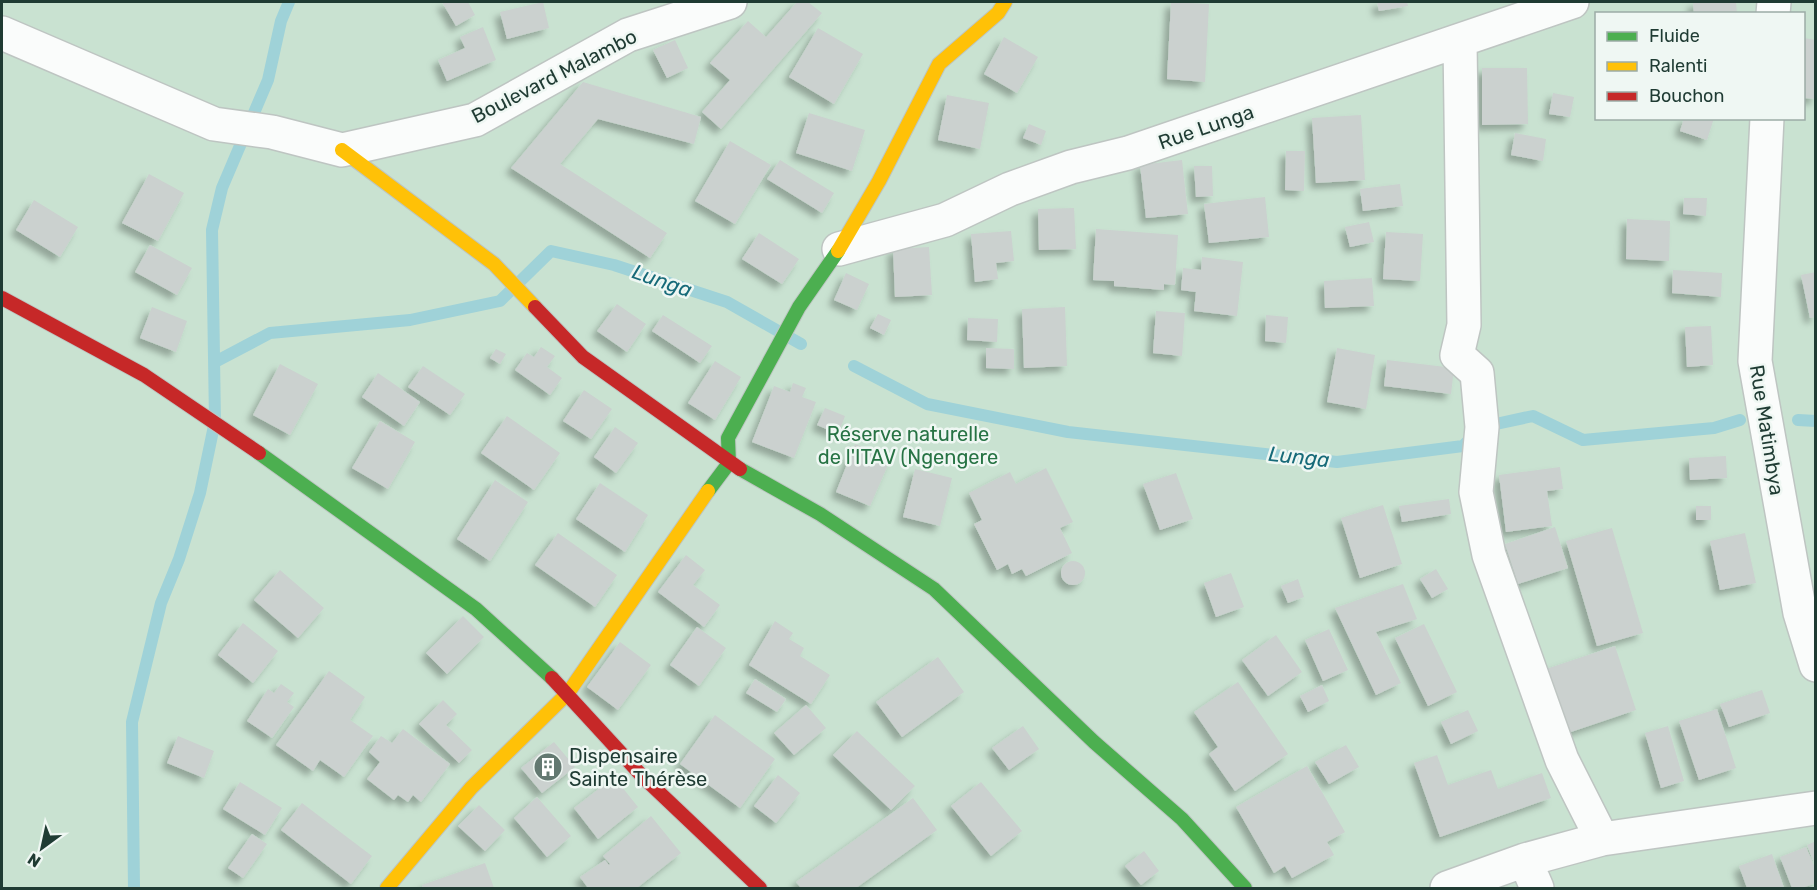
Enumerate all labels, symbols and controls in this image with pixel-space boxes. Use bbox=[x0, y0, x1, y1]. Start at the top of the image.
legend bbox=[1595, 12, 1805, 120]
street label: Boulevard Malambo bbox=[467, 24, 641, 128]
text: Fluide bbox=[1649, 25, 1700, 47]
text: Ralenti bbox=[1649, 55, 1707, 77]
text: Bouchon bbox=[1649, 85, 1724, 107]
street label: Rue Lunga bbox=[1155, 99, 1257, 155]
water label: Lunga bbox=[629, 259, 695, 302]
street label: Rue Matimbya bbox=[1745, 363, 1789, 497]
park label: Réserve naturelle de l'ITAV (Ngengere bbox=[818, 422, 998, 469]
water label: Lunga bbox=[1267, 441, 1331, 472]
place label: Dispensaire Sainte Thérèse bbox=[569, 744, 707, 791]
building icon: Dispensaire Sainte Thérèse bbox=[532, 751, 564, 783]
north arrow bbox=[12, 818, 72, 878]
text: N bbox=[24, 849, 44, 871]

